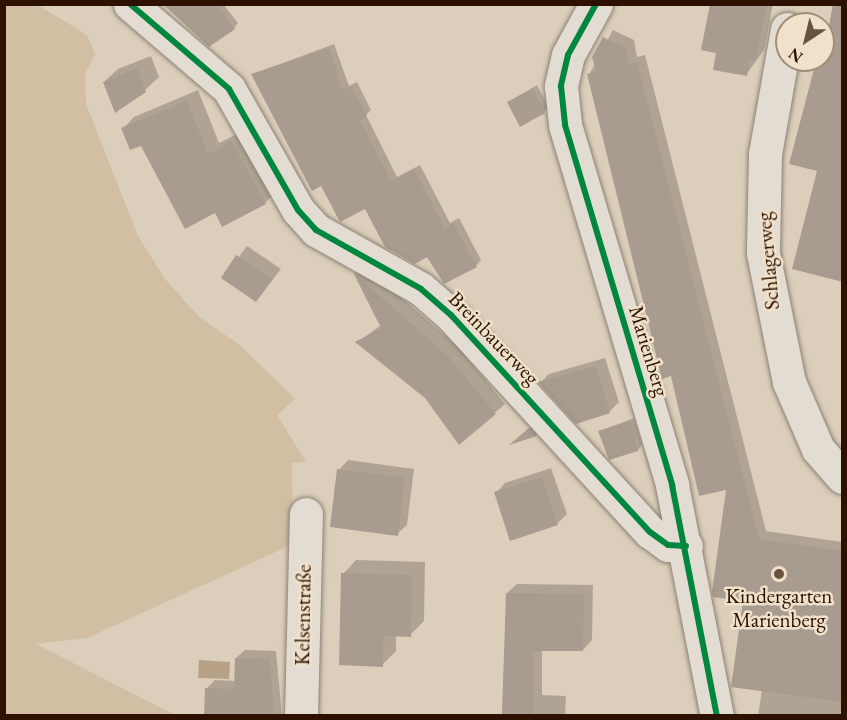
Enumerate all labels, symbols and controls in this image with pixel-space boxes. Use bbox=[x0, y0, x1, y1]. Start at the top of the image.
north arrow bbox=[775, 12, 835, 72]
text: N bbox=[784, 43, 807, 68]
street label: Schlagerweg bbox=[751, 211, 785, 311]
street label: Breinbauerweg bbox=[443, 286, 545, 390]
street label: Marienberg bbox=[623, 303, 675, 399]
street label: Kelsenstraße bbox=[290, 564, 316, 666]
marker: Kindergarten Marienberg bbox=[772, 567, 786, 581]
place label: Kindergarten Marienberg bbox=[726, 583, 832, 633]

